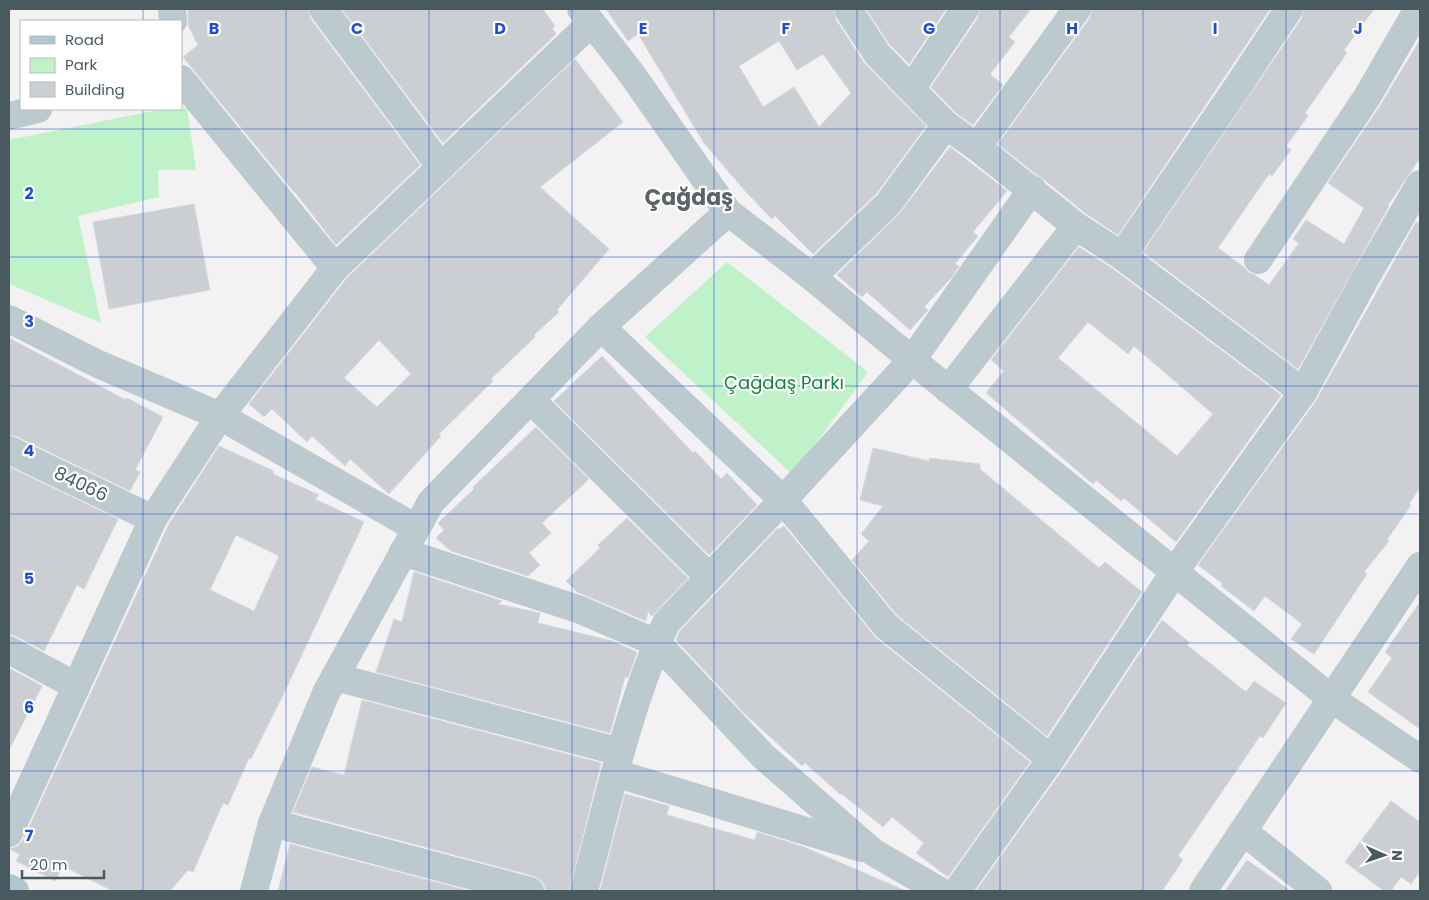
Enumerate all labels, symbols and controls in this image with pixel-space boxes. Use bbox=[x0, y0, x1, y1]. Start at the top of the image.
text: B bbox=[209, 17, 219, 40]
text: C bbox=[351, 17, 363, 40]
text: D bbox=[494, 17, 506, 40]
text: E bbox=[639, 17, 647, 40]
text: F bbox=[782, 17, 791, 40]
text: G bbox=[923, 17, 935, 40]
text: H bbox=[1066, 17, 1078, 40]
text: I bbox=[1213, 17, 1217, 40]
text: J bbox=[1353, 17, 1363, 40]
legend bbox=[20, 20, 182, 110]
text: Road bbox=[65, 29, 104, 50]
text: Park bbox=[65, 54, 97, 75]
text: Building bbox=[65, 79, 125, 100]
text: 2 bbox=[24, 182, 34, 205]
district label: Çağdaş bbox=[645, 182, 733, 213]
text: 3 bbox=[24, 310, 34, 333]
park label: Çağdaş Parkı bbox=[724, 370, 844, 395]
text: 4 bbox=[24, 439, 35, 462]
street label: 84066 bbox=[50, 460, 112, 507]
text: 5 bbox=[24, 567, 34, 590]
text: 6 bbox=[24, 696, 34, 719]
text: 7 bbox=[25, 824, 34, 847]
north arrow bbox=[1359, 830, 1409, 880]
scale bar bbox=[22, 848, 105, 880]
text: N bbox=[1387, 850, 1407, 861]
text: 20 m bbox=[30, 854, 68, 875]

